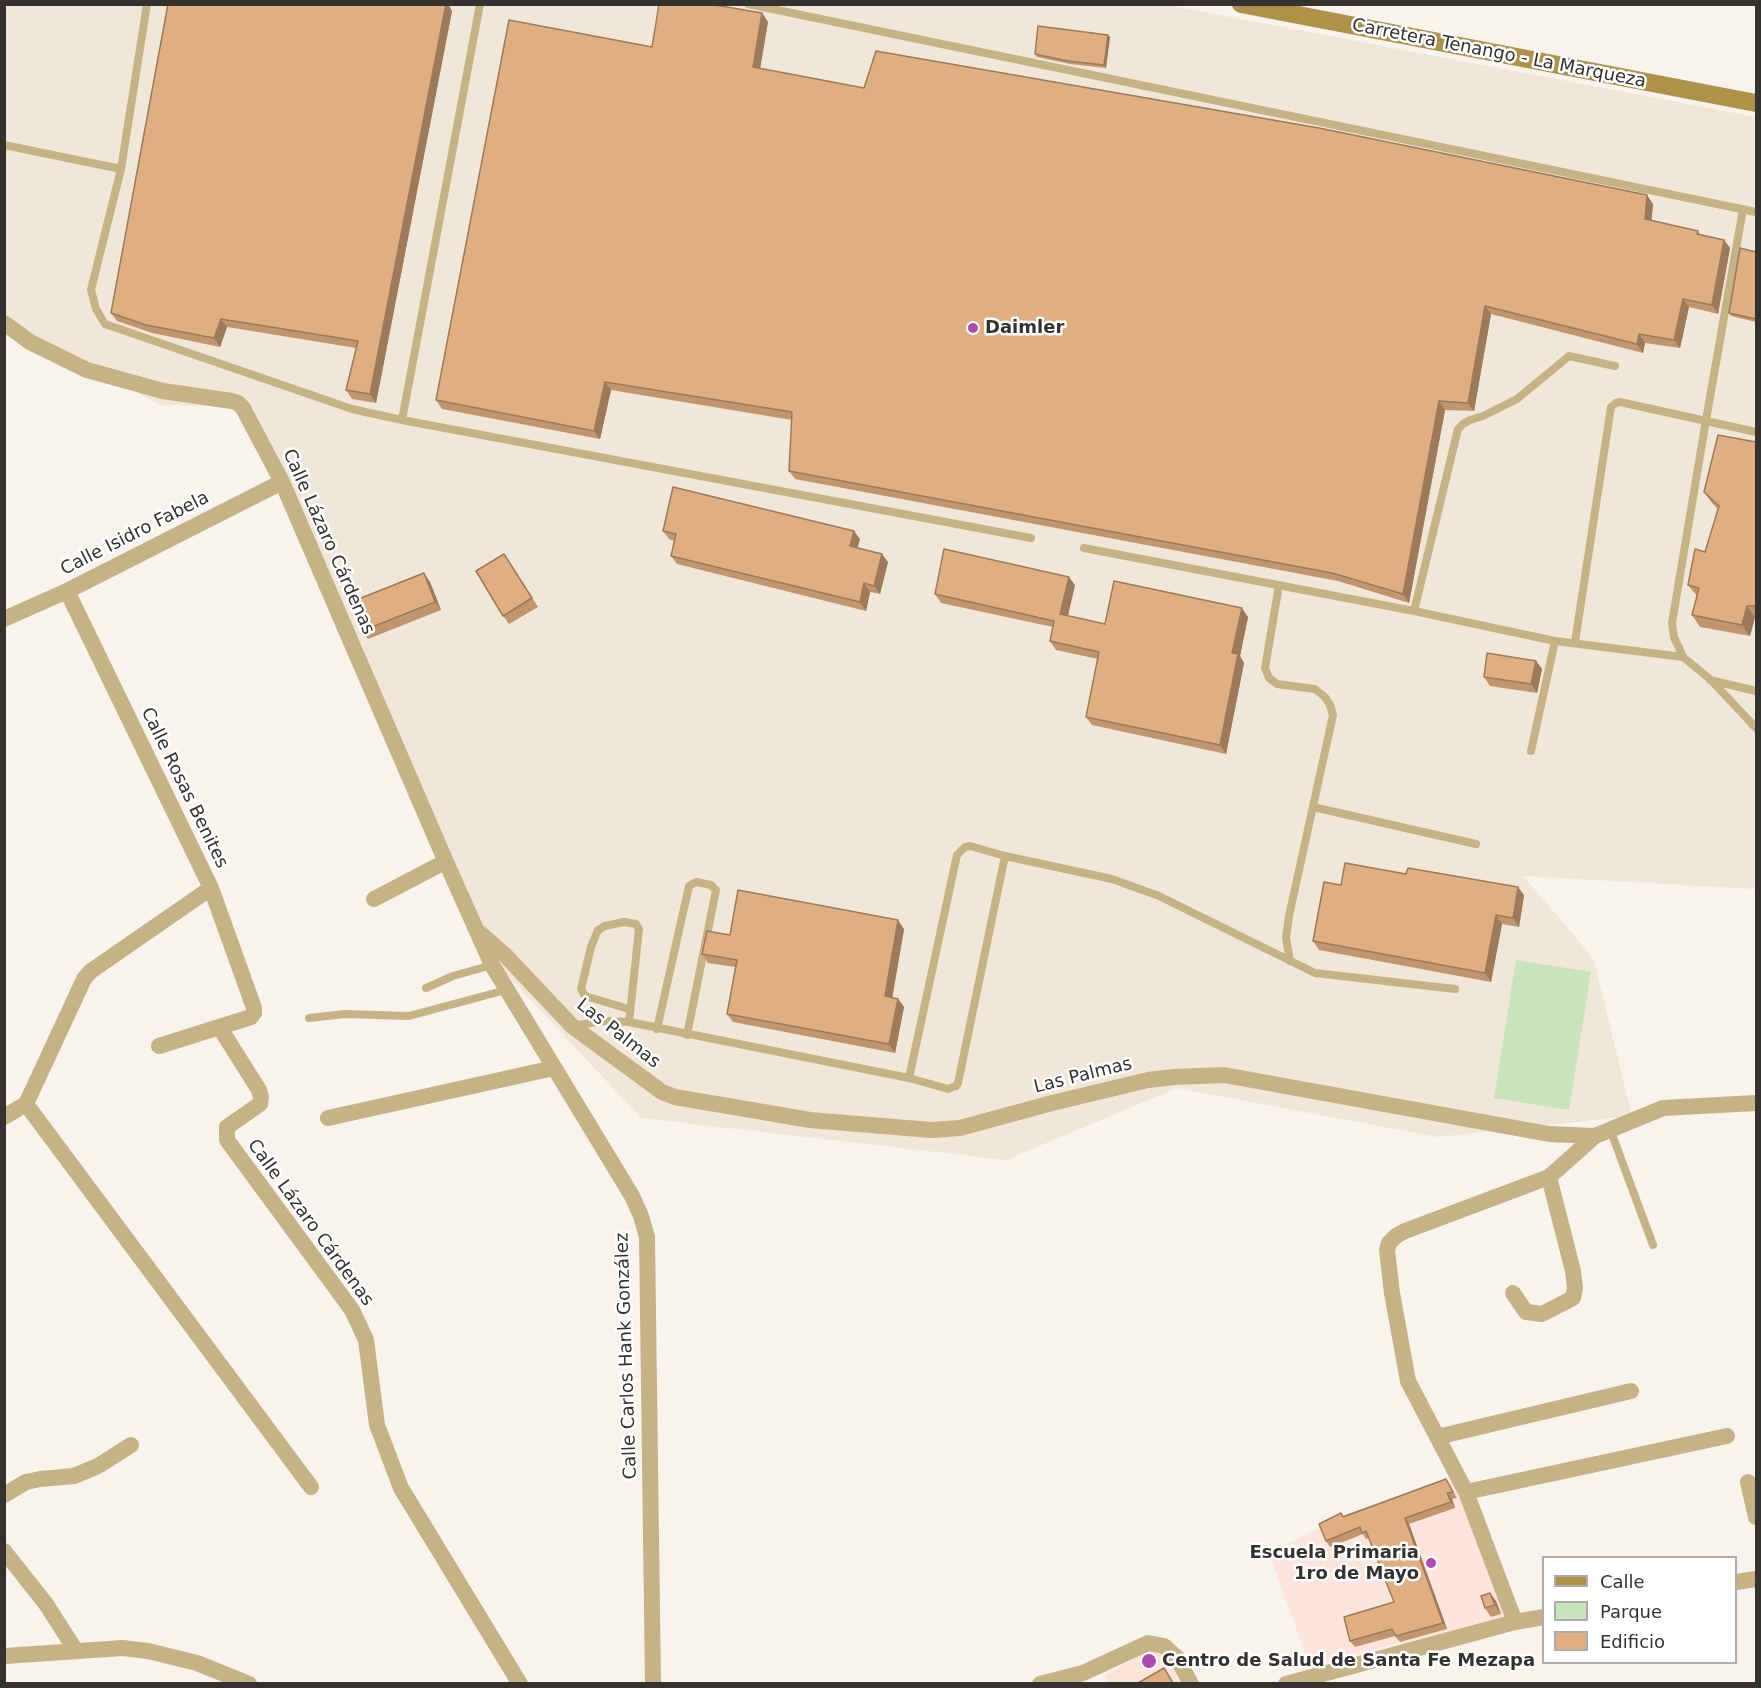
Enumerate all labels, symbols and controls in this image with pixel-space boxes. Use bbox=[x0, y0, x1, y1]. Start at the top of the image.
street label: Carretera Tenango - La Marqueza bbox=[1350, 15, 1648, 93]
place label: Daimler bbox=[985, 317, 1064, 339]
marker: Daimler bbox=[966, 321, 980, 335]
street label: Calle Lázaro Cárdenas bbox=[277, 446, 379, 638]
street label: Calle Isidro Fabela bbox=[57, 487, 213, 581]
street label: Calle Rosas Benites bbox=[136, 704, 232, 872]
street label: Las Palmas bbox=[572, 995, 664, 1073]
street label: Las Palmas bbox=[1032, 1053, 1134, 1099]
street label: Calle Lázaro Cárdenas bbox=[242, 1135, 378, 1311]
street label: Calle Carlos Hank González bbox=[612, 1232, 642, 1480]
place label: Escuela Primaria 1ro de Mayo bbox=[1249, 1542, 1419, 1584]
marker: Escuela Primaria 1ro de Mayo bbox=[1424, 1556, 1438, 1570]
legend bbox=[1542, 1556, 1737, 1664]
text: Calle bbox=[1600, 1571, 1645, 1592]
text: Parque bbox=[1600, 1601, 1662, 1622]
text: Edificio bbox=[1600, 1631, 1665, 1652]
place label: Centro de Salud de Santa Fe Mezapa bbox=[1162, 1650, 1535, 1672]
marker: Centro de Salud de Santa Fe Mezapa bbox=[1140, 1652, 1158, 1670]

